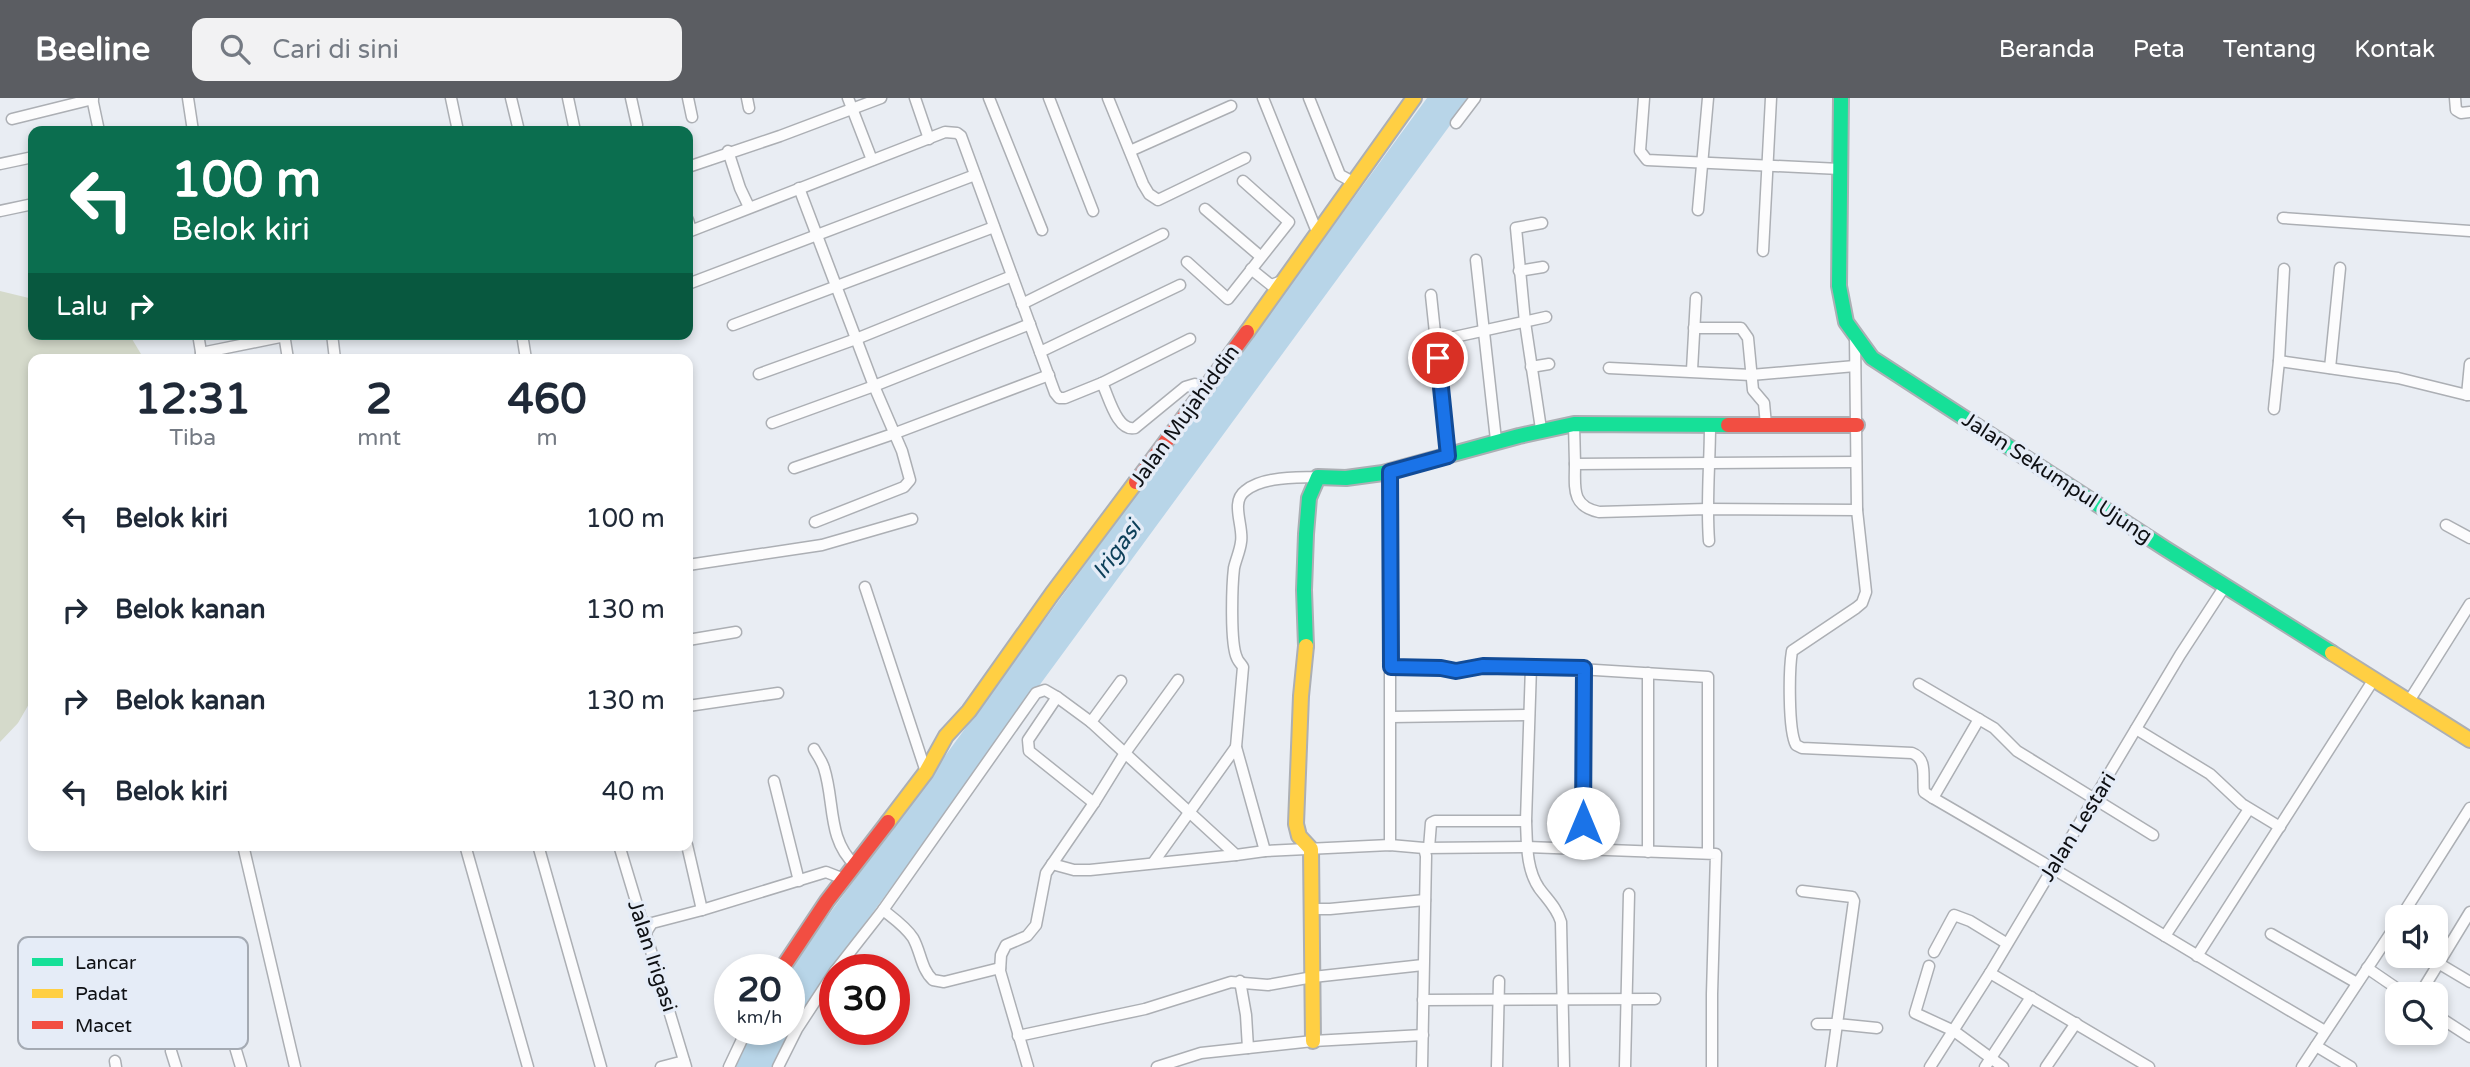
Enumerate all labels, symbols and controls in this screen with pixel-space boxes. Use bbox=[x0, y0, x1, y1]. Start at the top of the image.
search box bbox=[192, 18, 682, 81]
text: Beeline bbox=[35, 30, 150, 69]
icon: search bbox=[216, 30, 254, 68]
text: Cari di sini bbox=[272, 34, 399, 65]
text: Beranda bbox=[1999, 35, 2095, 64]
text: Peta bbox=[2133, 35, 2185, 64]
text: Tentang bbox=[2223, 35, 2316, 64]
text: Kontak bbox=[2354, 35, 2435, 64]
text: 100 m bbox=[171, 151, 321, 210]
icon: left bbox=[56, 154, 147, 245]
text: Belok kiri bbox=[171, 211, 310, 249]
icon: right bbox=[122, 287, 160, 325]
text: Lalu bbox=[56, 291, 108, 322]
pin bbox=[1408, 328, 1468, 388]
icon: arrive bbox=[1419, 339, 1457, 377]
street label: Jalan Mujahiddin bbox=[1125, 340, 1245, 492]
text: 12:31 bbox=[134, 374, 251, 425]
text: 2 bbox=[366, 374, 392, 425]
text: 460 bbox=[507, 374, 587, 425]
street label: Jalan Sekumpul Ujung bbox=[1957, 407, 2157, 549]
text: Tiba bbox=[169, 424, 216, 452]
text: mnt bbox=[357, 424, 401, 452]
text: m bbox=[536, 424, 558, 452]
icon: left bbox=[56, 500, 94, 538]
text: Belok kiri bbox=[115, 503, 228, 534]
text: 100 m bbox=[585, 503, 665, 534]
water label: Irigasi bbox=[1087, 513, 1149, 585]
icon: right bbox=[56, 591, 94, 629]
text: Belok kanan bbox=[115, 594, 266, 625]
text: 130 m bbox=[585, 594, 665, 625]
icon: right bbox=[56, 682, 94, 720]
text: Belok kanan bbox=[115, 685, 266, 716]
text: 130 m bbox=[585, 685, 665, 716]
street label: Jalan Lestari bbox=[2035, 768, 2121, 886]
icon: left bbox=[56, 773, 94, 811]
text: Belok kiri bbox=[115, 776, 228, 807]
text: 40 m bbox=[602, 776, 665, 807]
position arrow bbox=[1546, 786, 1620, 860]
street label: Jalan Irigasi bbox=[622, 897, 682, 1015]
map controls bbox=[2385, 905, 2448, 1045]
button: sound bbox=[2385, 905, 2448, 968]
legend bbox=[18, 937, 248, 1049]
text: Lancar bbox=[75, 952, 137, 974]
speed limit sign: 30 bbox=[819, 954, 910, 1045]
text: 20 bbox=[738, 969, 781, 1011]
button: search bbox=[2385, 982, 2448, 1045]
text: Padat bbox=[75, 983, 128, 1005]
text: km/h bbox=[737, 1006, 782, 1028]
text: Macet bbox=[75, 1015, 132, 1037]

